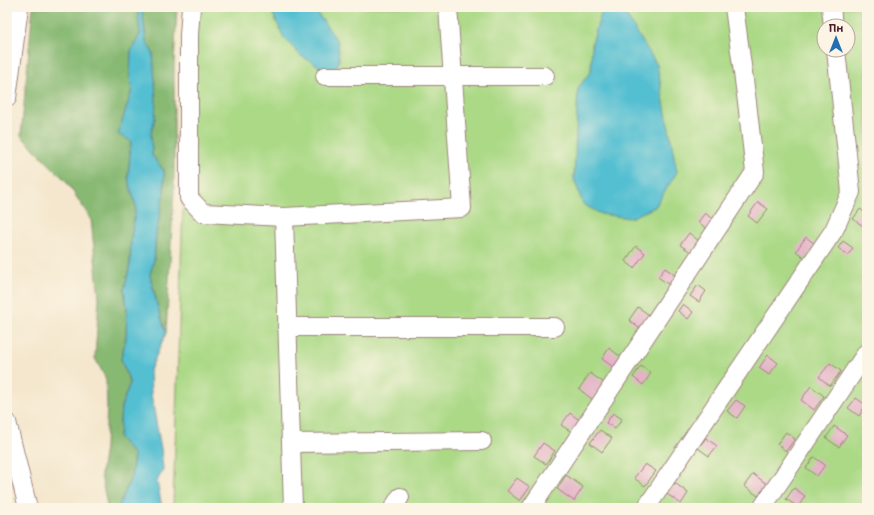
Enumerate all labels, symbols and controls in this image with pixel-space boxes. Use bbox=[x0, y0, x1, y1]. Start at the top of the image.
north arrow bbox=[816, 18, 856, 58]
text: Пн bbox=[829, 21, 843, 36]

